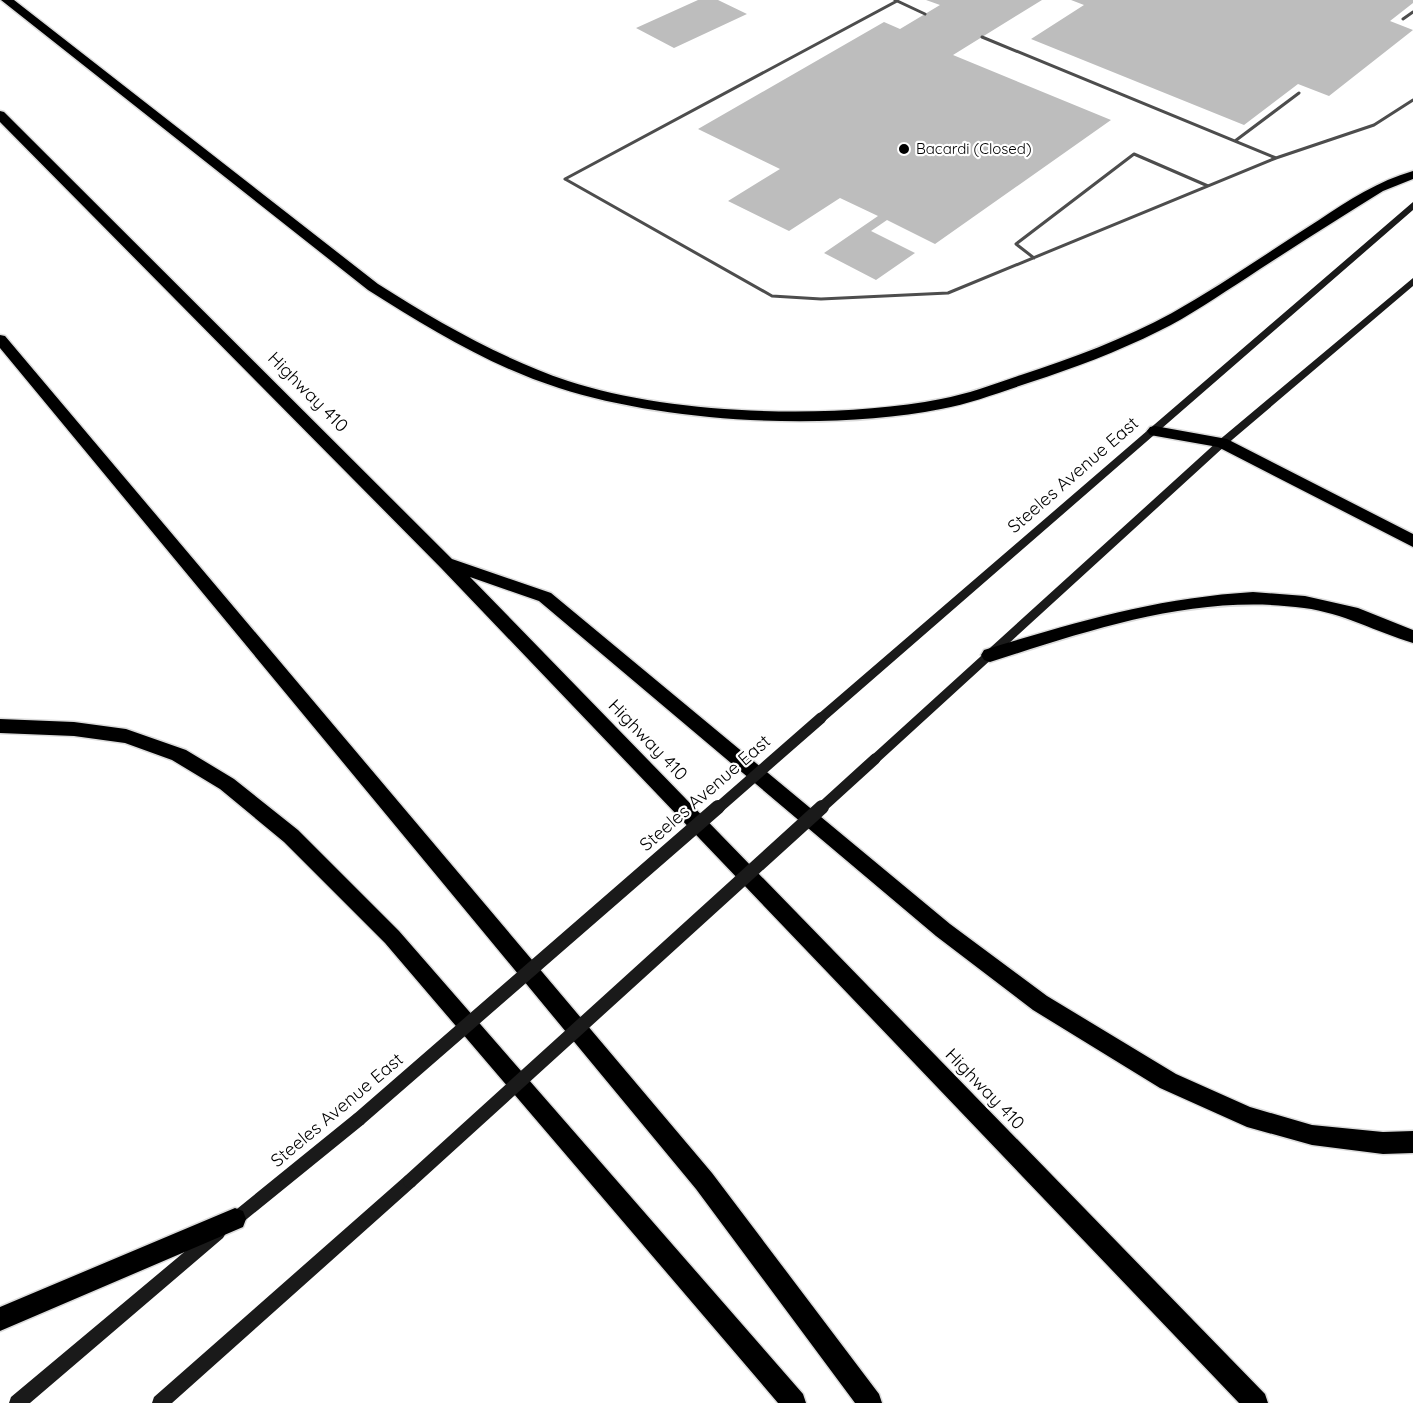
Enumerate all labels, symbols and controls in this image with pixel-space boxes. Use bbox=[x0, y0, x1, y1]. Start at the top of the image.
place label: Bacardi (Closed) bbox=[916, 139, 1032, 158]
marker: Bacardi (Closed) bbox=[897, 142, 911, 156]
street label: Highway 410 bbox=[263, 347, 353, 437]
street label: Steeles Avenue East bbox=[1002, 411, 1143, 538]
street label: Highway 410 bbox=[604, 694, 693, 785]
street label: Steeles Avenue East bbox=[634, 729, 775, 856]
street label: Highway 410 bbox=[941, 1043, 1030, 1134]
street label: Steeles Avenue East bbox=[266, 1047, 408, 1172]

